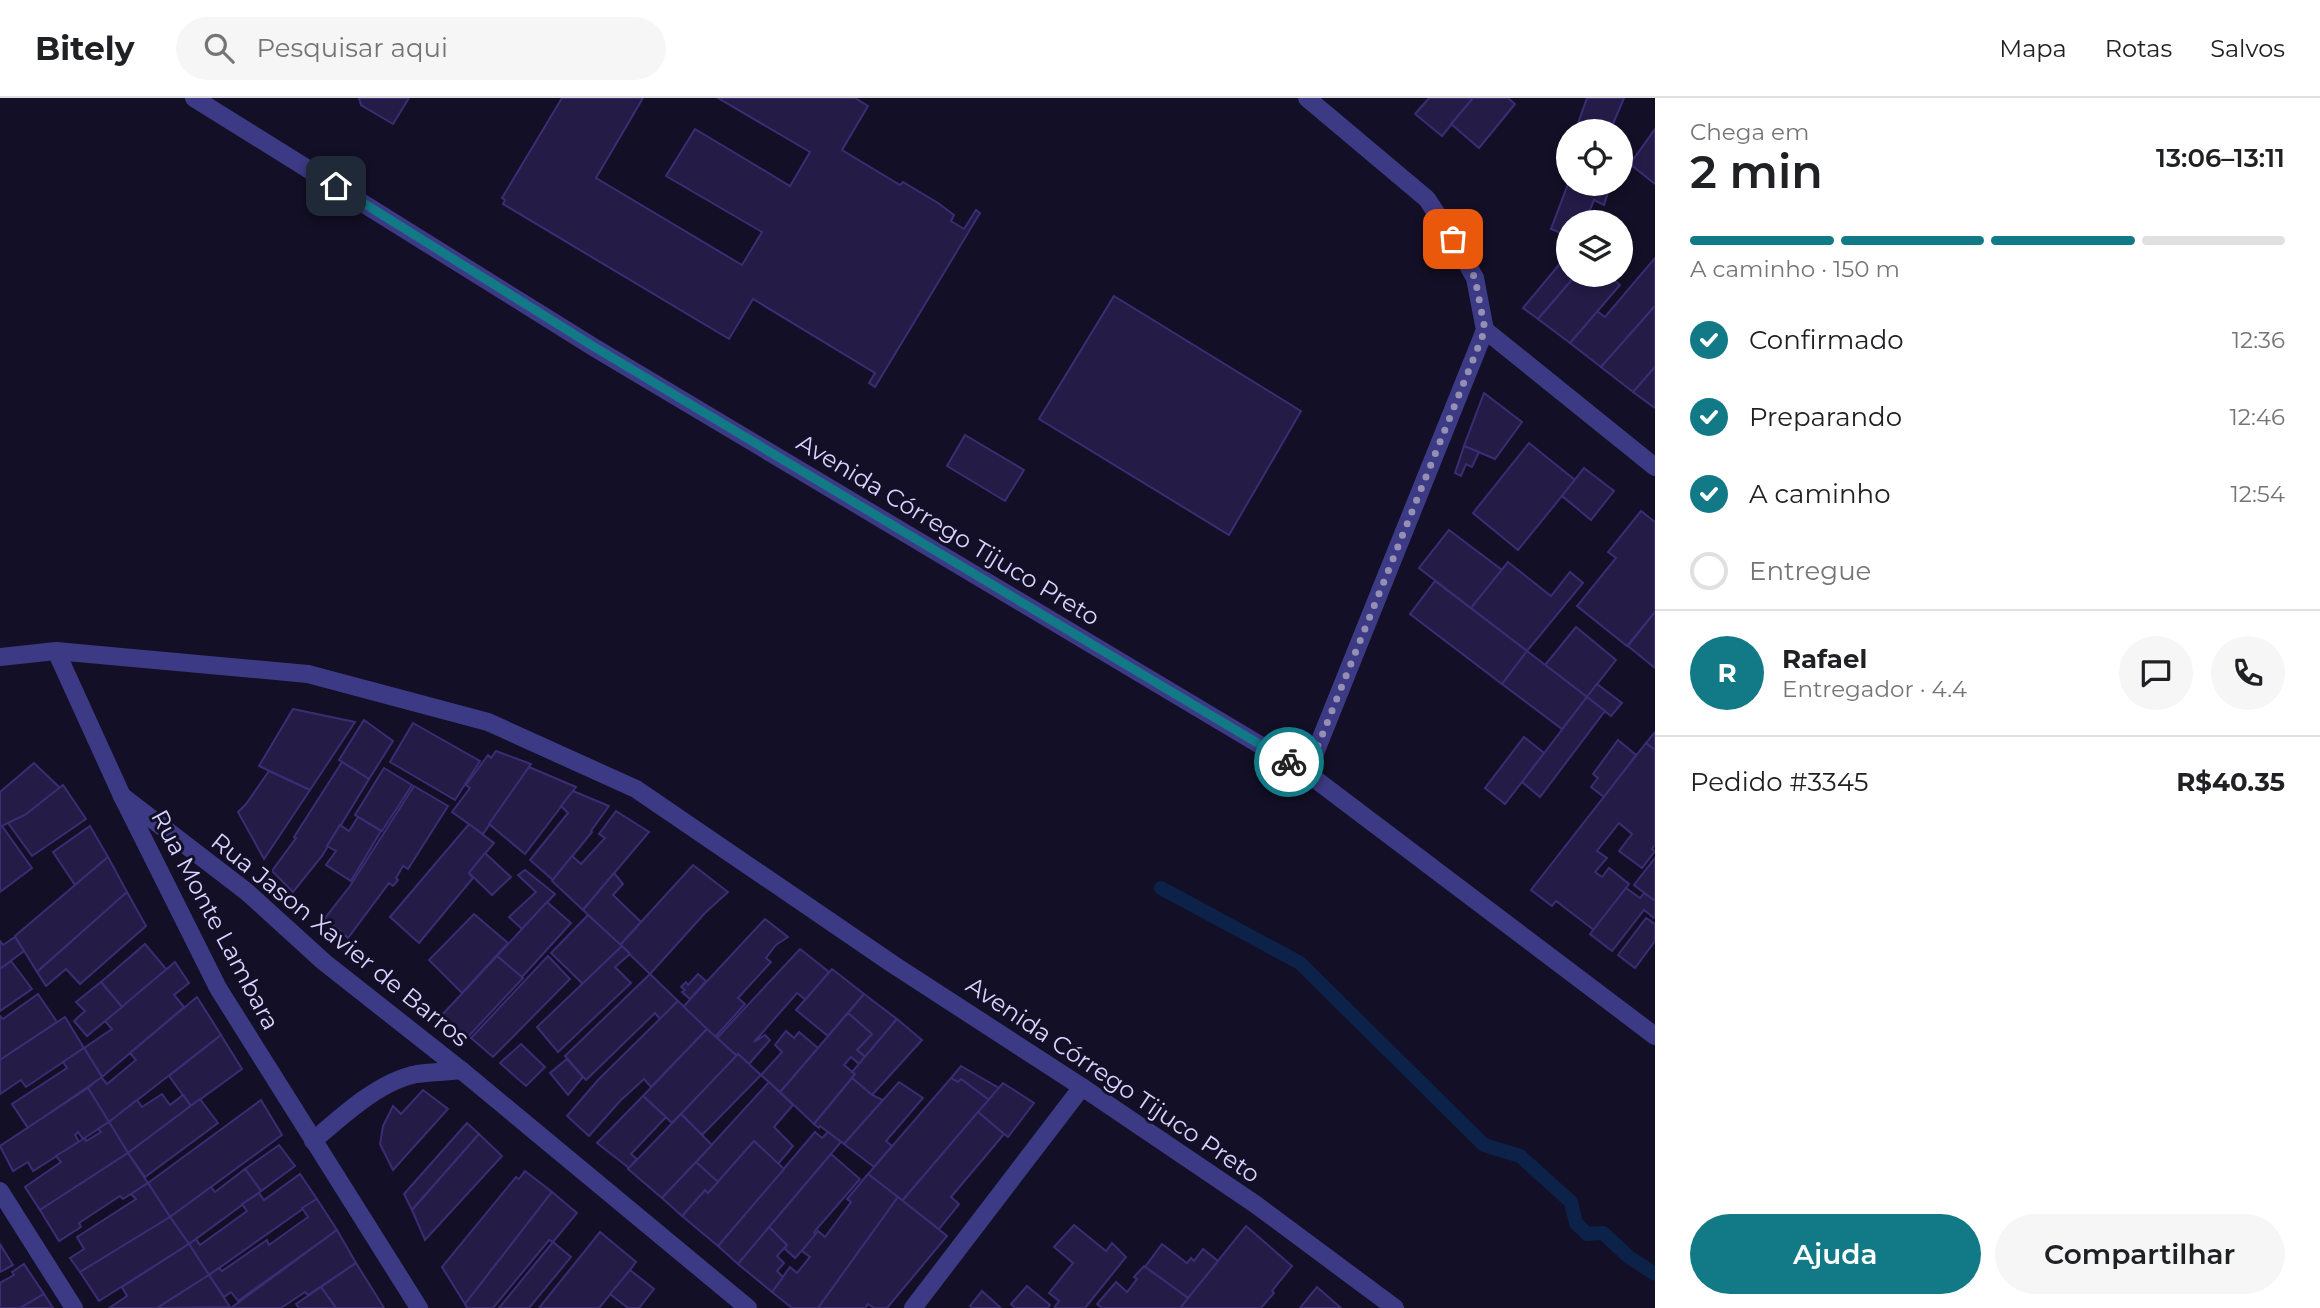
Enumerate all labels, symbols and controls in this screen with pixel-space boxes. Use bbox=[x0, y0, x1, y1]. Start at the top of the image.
search box bbox=[176, 17, 666, 80]
text: Bitely bbox=[35, 28, 134, 68]
icon: search bbox=[200, 29, 238, 67]
text: Pesquisar aqui bbox=[256, 32, 448, 64]
text: Mapa bbox=[1999, 34, 2067, 63]
text: Rotas bbox=[2105, 34, 2172, 63]
text: Salvos bbox=[2210, 34, 2285, 63]
text: Chega em bbox=[1690, 118, 1809, 146]
map controls bbox=[1556, 119, 1633, 287]
button: locate bbox=[1556, 119, 1633, 196]
text: 13:06–13:11 bbox=[2156, 142, 2285, 174]
text: 2 min bbox=[1690, 143, 1823, 200]
pin bbox=[306, 156, 366, 216]
icon: home bbox=[317, 167, 355, 205]
pin bbox=[1423, 209, 1483, 269]
button: layers bbox=[1556, 210, 1633, 287]
icon: bag bbox=[1434, 220, 1472, 258]
text: A caminho · 150 m bbox=[1690, 255, 1900, 283]
icon: check bbox=[1690, 321, 1728, 359]
text: Confirmado bbox=[1749, 324, 1904, 356]
text: 12:36 bbox=[2232, 326, 2285, 354]
icon: check bbox=[1690, 398, 1728, 436]
text: Preparando bbox=[1749, 401, 1902, 433]
text: 12:46 bbox=[2230, 403, 2285, 431]
street label: Avenida Córrego Tijuco Preto bbox=[792, 428, 1105, 632]
icon: check bbox=[1690, 475, 1728, 513]
text: A caminho bbox=[1749, 478, 1890, 510]
text: 12:54 bbox=[2231, 480, 2285, 508]
text: Entregue bbox=[1749, 555, 1871, 587]
button: chat bbox=[2119, 636, 2193, 710]
button: phone bbox=[2211, 636, 2285, 710]
text: Rafael bbox=[1782, 643, 1867, 675]
text: R bbox=[1717, 657, 1737, 689]
text: Entregador · 4.4 bbox=[1782, 675, 1967, 703]
courier bbox=[1254, 727, 1324, 797]
icon: bike bbox=[1270, 743, 1308, 781]
text: Pedido #3345 bbox=[1690, 766, 1869, 798]
text: R$40.35 bbox=[2176, 766, 2285, 798]
street label: Rua Monte Lambara bbox=[145, 805, 286, 1035]
street label: Rua Jason Xavier de Barros bbox=[206, 827, 475, 1053]
street label: Avenida Córrego Tijuco Preto bbox=[961, 970, 1266, 1189]
button: Ajuda bbox=[1690, 1214, 1981, 1294]
button: Compartilhar bbox=[1995, 1214, 2285, 1294]

